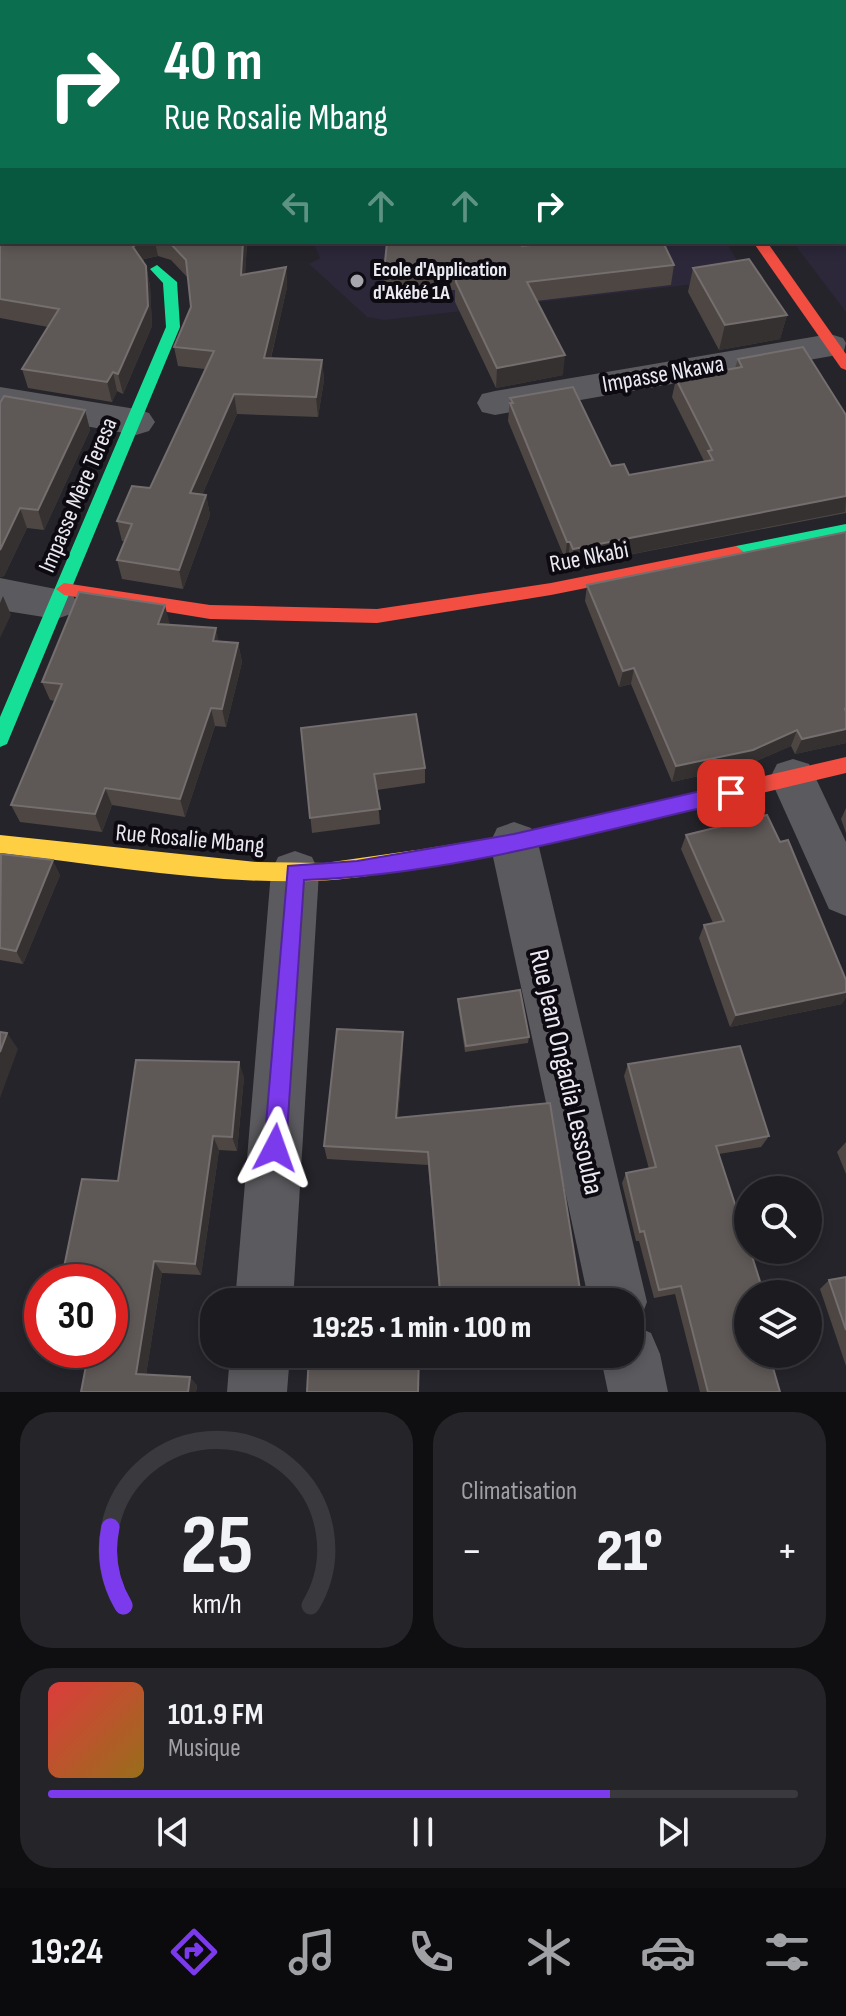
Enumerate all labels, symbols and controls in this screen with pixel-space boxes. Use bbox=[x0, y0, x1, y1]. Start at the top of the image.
text: 40 m bbox=[164, 29, 263, 96]
icon: right bbox=[32, 32, 136, 136]
text: Rue Rosalie Mbang bbox=[164, 97, 388, 140]
icon: left bbox=[275, 184, 319, 228]
icon: ahead bbox=[359, 184, 403, 228]
icon: ahead bbox=[443, 184, 487, 228]
icon: right bbox=[527, 184, 571, 228]
place label: Ecole d'Application d'Akébé 1A bbox=[373, 258, 507, 305]
marker: Ecole d'Application d'Akébé 1A bbox=[348, 272, 366, 290]
street label: Impasse Nkawa bbox=[600, 349, 726, 399]
street label: Impasse Mère Teresa bbox=[32, 413, 124, 577]
street label: Rue Nkabi bbox=[547, 535, 631, 579]
pin bbox=[697, 759, 765, 827]
icon: arrive bbox=[709, 771, 753, 815]
street label: Rue Rosalie Mbang bbox=[114, 818, 266, 860]
street label: Rue Jean Ongadia Lessouba bbox=[522, 946, 610, 1198]
position arrow bbox=[233, 1106, 317, 1190]
map controls bbox=[734, 1176, 822, 1368]
button: search bbox=[734, 1176, 822, 1264]
speed limit sign: 30 bbox=[24, 1264, 128, 1368]
button: layers bbox=[734, 1280, 822, 1368]
text: 19:25 · 1 min · 100 m bbox=[313, 1310, 531, 1346]
text: Climatisation bbox=[461, 1476, 577, 1507]
text: 25 bbox=[180, 1497, 253, 1597]
text: 21° bbox=[596, 1516, 663, 1588]
text: − bbox=[461, 1525, 483, 1578]
text: + bbox=[776, 1525, 798, 1578]
text: km/h bbox=[192, 1587, 241, 1622]
text: 101.9 FM bbox=[168, 1697, 263, 1733]
text: Musique bbox=[168, 1733, 241, 1764]
icon: previous bbox=[151, 1810, 195, 1854]
icon: pause bbox=[401, 1810, 445, 1854]
icon: next bbox=[651, 1810, 695, 1854]
icon: directions bbox=[166, 1924, 222, 1980]
icon: music bbox=[284, 1924, 340, 1980]
icon: phone bbox=[403, 1924, 459, 1980]
icon: climate bbox=[521, 1924, 577, 1980]
icon: car bbox=[640, 1924, 696, 1980]
icon: filters bbox=[759, 1924, 815, 1980]
text: 19:24 bbox=[31, 1931, 103, 1974]

